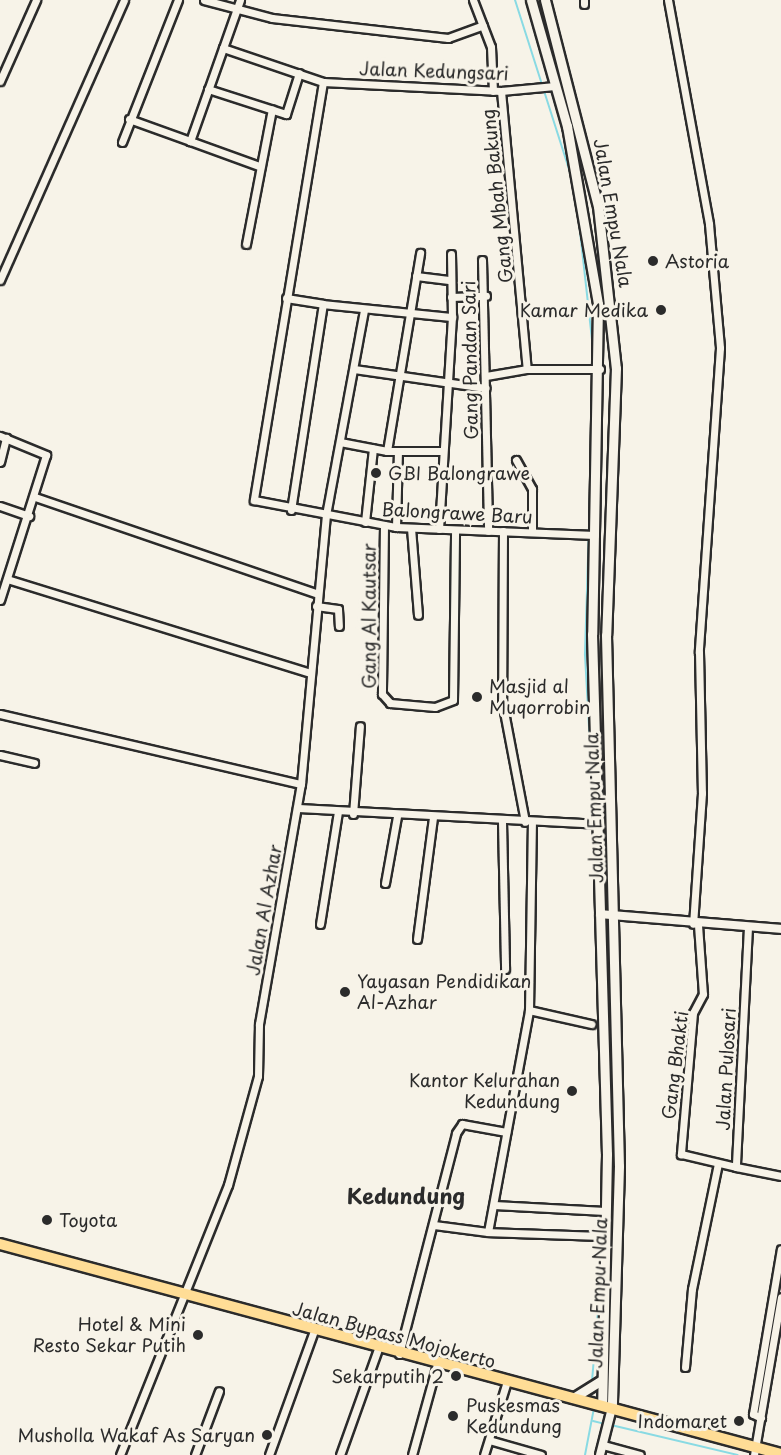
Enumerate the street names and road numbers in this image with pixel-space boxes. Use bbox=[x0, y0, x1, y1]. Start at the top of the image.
street label: Jalan Kedungsari bbox=[358, 58, 510, 84]
street label: Gang Mbah Bakung bbox=[477, 108, 517, 284]
street label: Jalan Empu Nala bbox=[589, 137, 637, 289]
street label: Gang Pandan Sari bbox=[458, 280, 482, 440]
street label: Balongrawe Baru bbox=[381, 498, 533, 528]
street label: Gang Al Kautsar bbox=[358, 544, 380, 688]
street label: Jalan Empu Nala bbox=[581, 732, 607, 884]
street label: Jalan Al Azhar bbox=[242, 843, 286, 977]
street label: Jalan Pulosari bbox=[712, 1007, 740, 1131]
street label: Gang Bhakti bbox=[658, 1009, 692, 1121]
street label: Jalan Empu Nala bbox=[585, 1217, 611, 1369]
street label: Jalan Bypass Mojokerto bbox=[290, 1297, 498, 1373]

